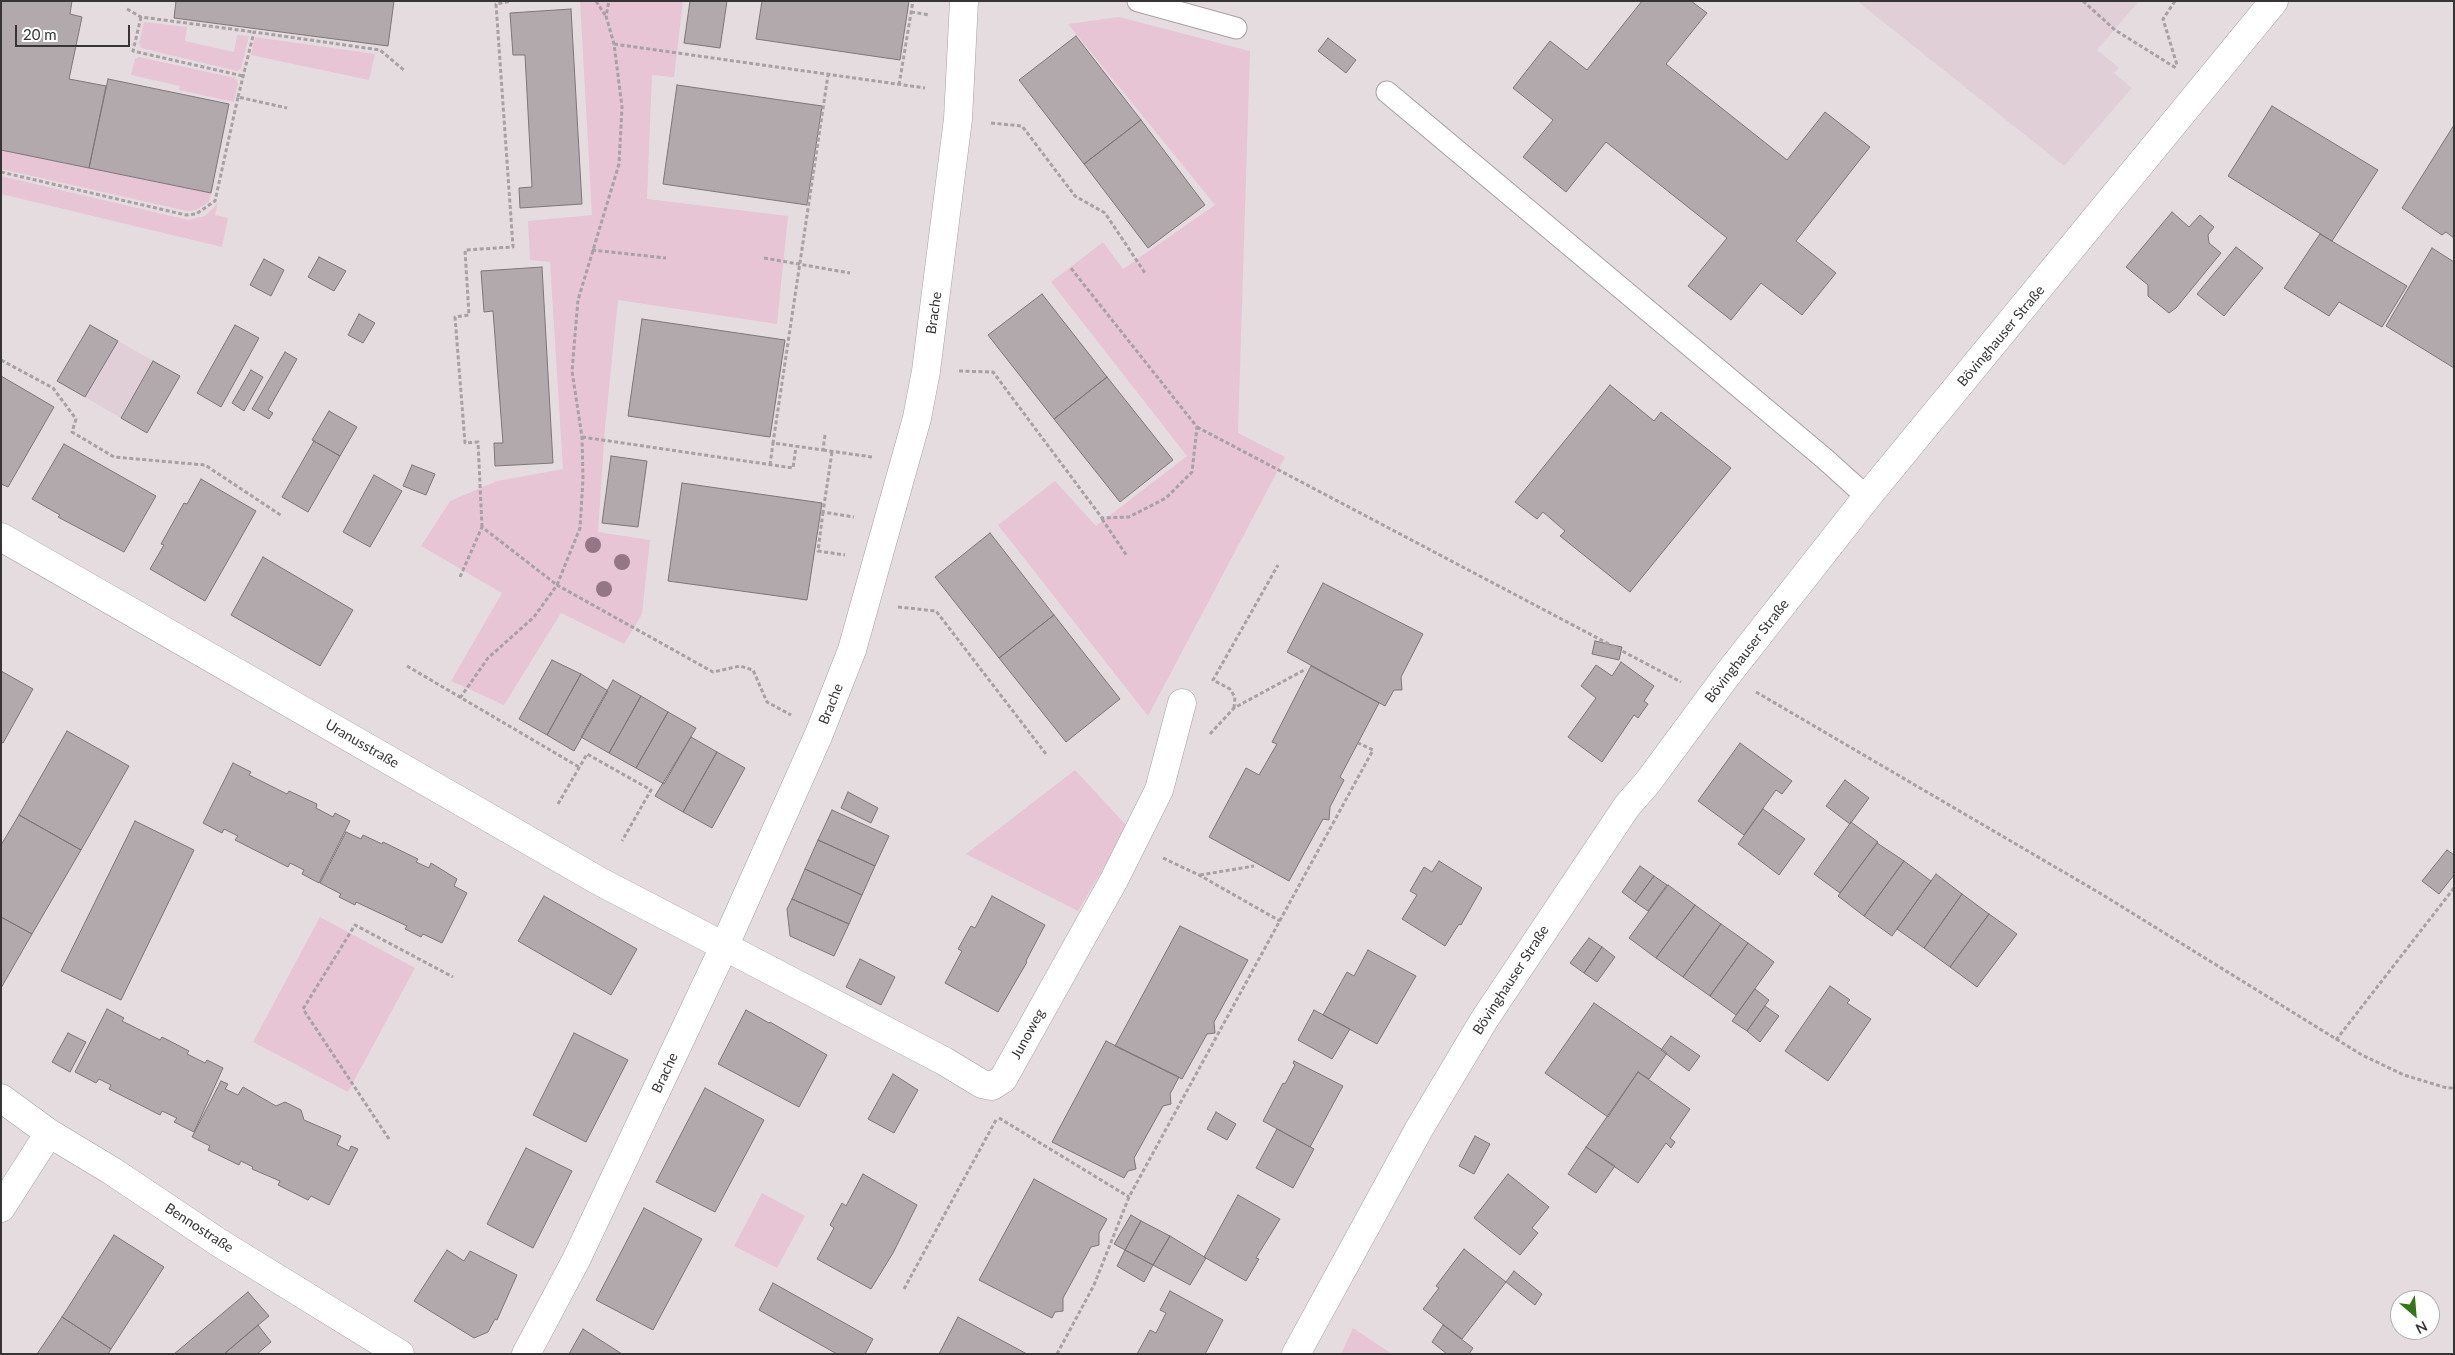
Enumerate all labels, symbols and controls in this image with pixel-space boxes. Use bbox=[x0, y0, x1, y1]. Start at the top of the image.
scale bar bbox=[18, 15, 132, 47]
text: 20 m bbox=[23, 25, 57, 43]
street label: Bövinghauser Straße bbox=[1954, 282, 2048, 390]
street label: Brache bbox=[923, 291, 945, 335]
street label: Bövinghauser Straße bbox=[1701, 596, 1793, 706]
street label: Brache bbox=[815, 681, 847, 727]
street label: Uranusstraße bbox=[322, 716, 402, 772]
street label: Bövinghauser Straße bbox=[1469, 922, 1553, 1038]
street label: Junoweg bbox=[1007, 1006, 1049, 1062]
street label: Brache bbox=[648, 1050, 682, 1096]
street label: Bennostraße bbox=[162, 1200, 236, 1256]
north arrow bbox=[2390, 1290, 2440, 1340]
text: N bbox=[2413, 1318, 2430, 1338]

